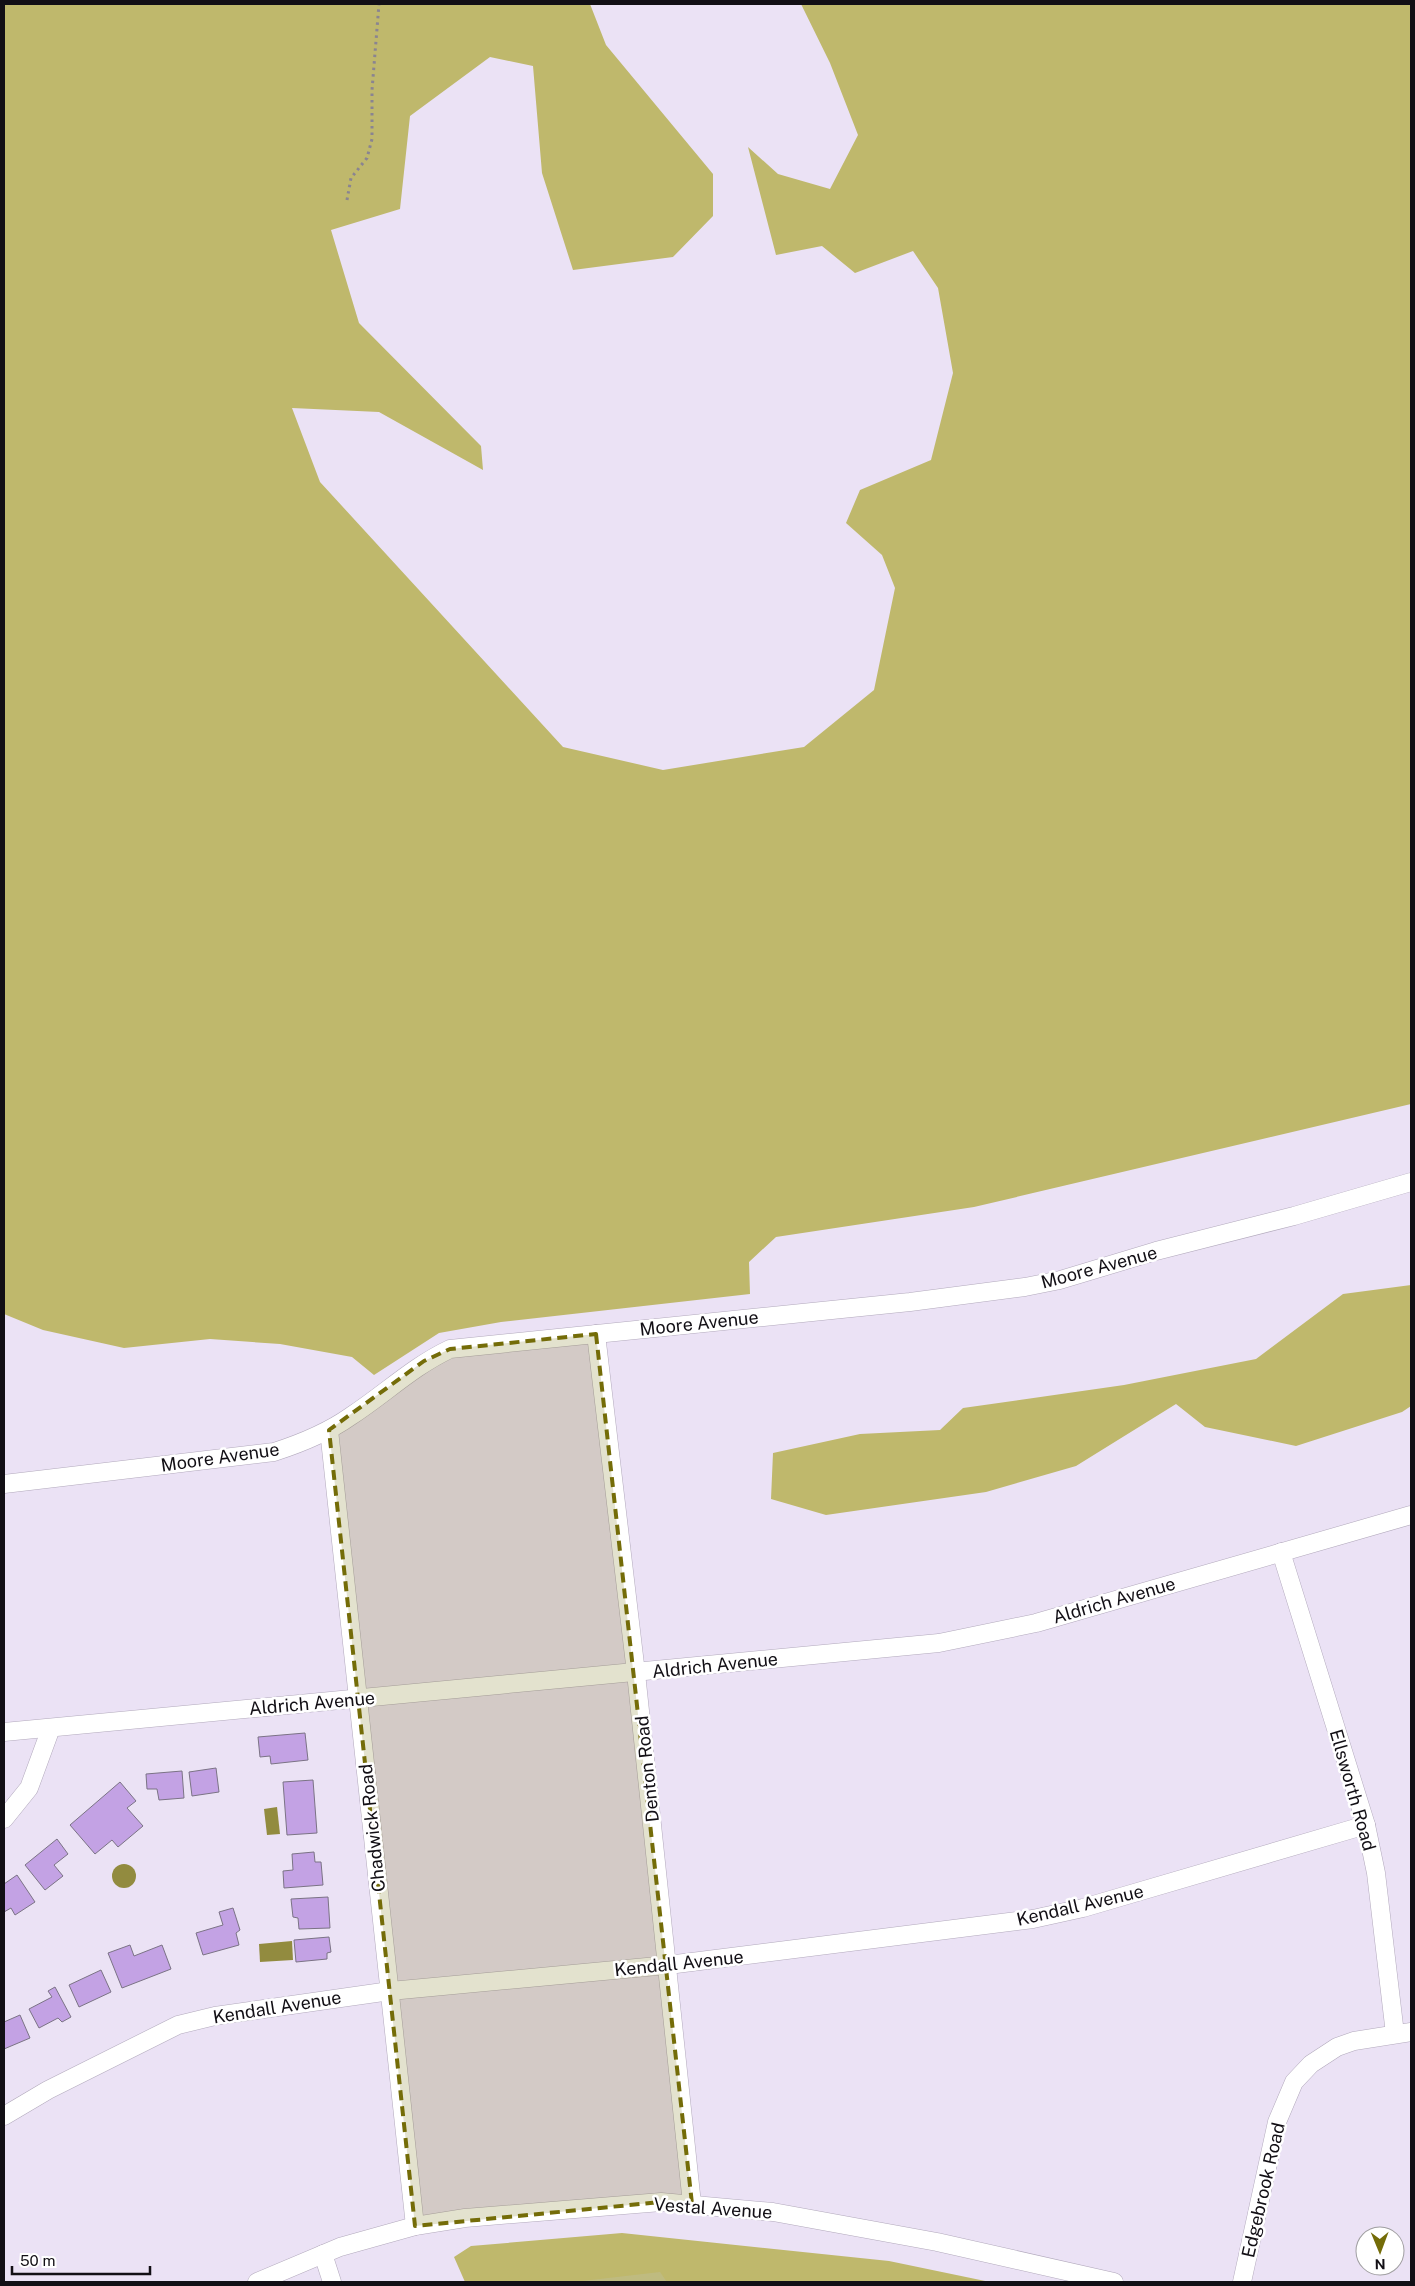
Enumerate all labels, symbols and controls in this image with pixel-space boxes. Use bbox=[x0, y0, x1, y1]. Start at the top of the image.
street label: Moore Avenue bbox=[1039, 1241, 1159, 1293]
street label: Moore Avenue bbox=[639, 1306, 759, 1340]
street label: Moore Avenue bbox=[159, 1438, 281, 1476]
street label: Aldrich Avenue bbox=[1050, 1572, 1178, 1628]
street label: Aldrich Avenue bbox=[651, 1648, 779, 1682]
street label: Aldrich Avenue bbox=[248, 1687, 376, 1719]
street label: Denton Road bbox=[631, 1715, 663, 1823]
street label: Ellsworth Road bbox=[1326, 1727, 1380, 1853]
street label: Chadwick Road bbox=[355, 1763, 389, 1893]
street label: Kendall Avenue bbox=[1014, 1880, 1146, 1930]
street label: Kendall Avenue bbox=[613, 1946, 745, 1980]
street label: Kendall Avenue bbox=[211, 1986, 343, 2028]
street label: Edgebrook Road bbox=[1237, 2120, 1289, 2260]
street label: Vestal Avenue bbox=[653, 2193, 773, 2223]
north arrow bbox=[1355, 2226, 1405, 2276]
scale bar bbox=[12, 2244, 150, 2276]
text: 50 m bbox=[20, 2252, 55, 2269]
text: N bbox=[1375, 2256, 1386, 2272]

